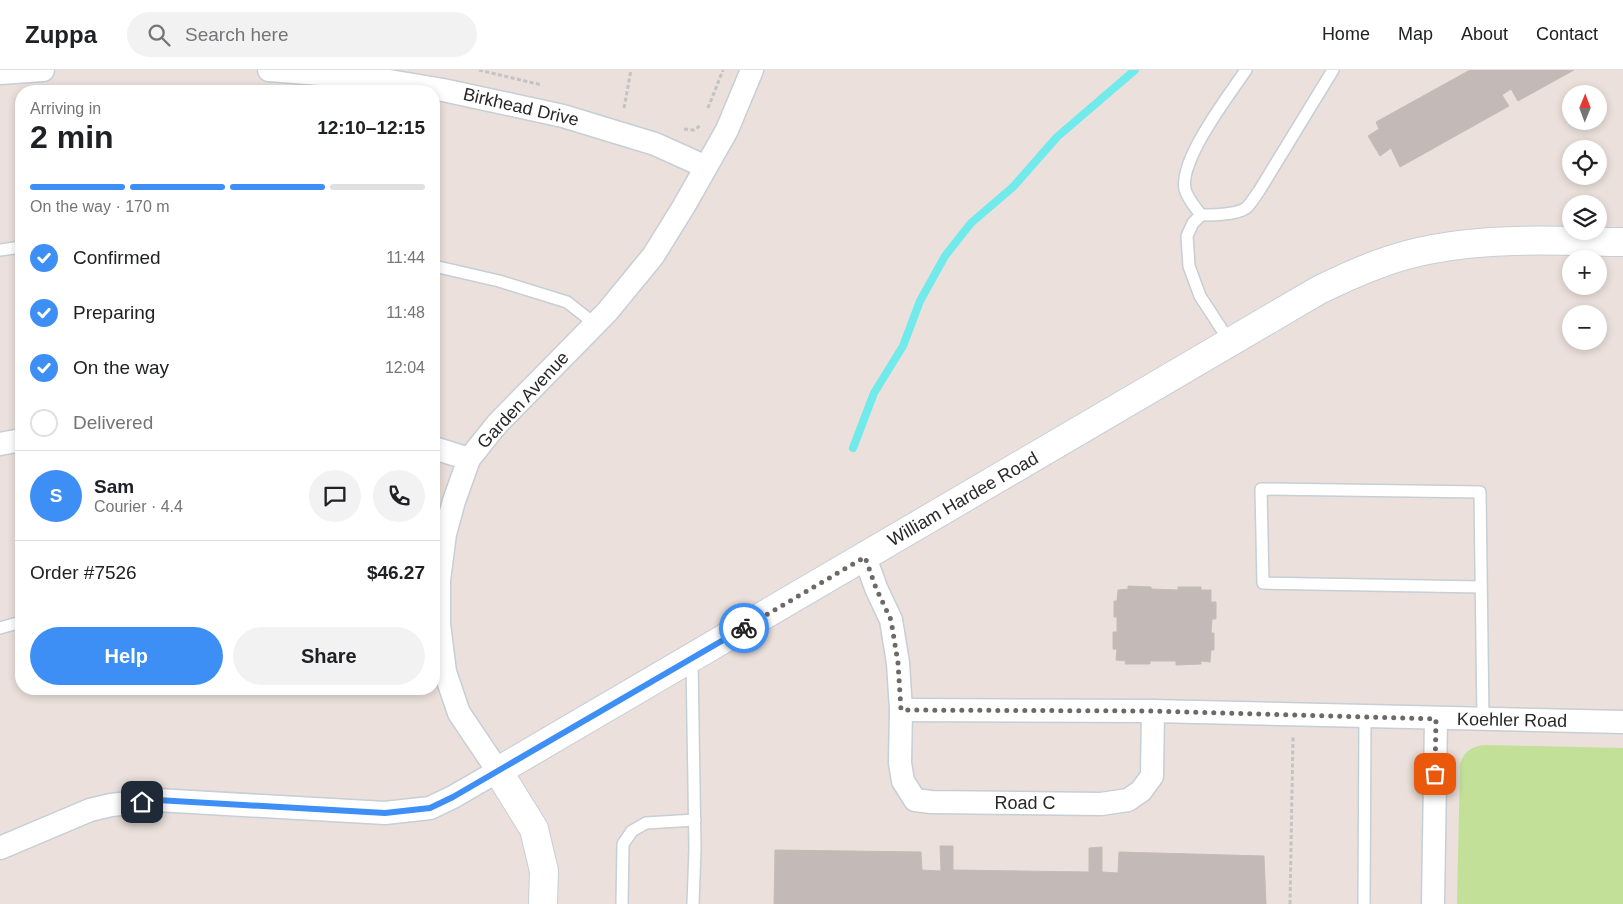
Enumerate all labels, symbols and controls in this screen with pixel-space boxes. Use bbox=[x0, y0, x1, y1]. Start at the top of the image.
search box bbox=[127, 12, 477, 57]
text: Zuppa bbox=[25, 21, 97, 48]
icon: search bbox=[145, 21, 173, 49]
text: Search here bbox=[185, 24, 289, 45]
text: Home bbox=[1322, 24, 1370, 44]
text: Map bbox=[1398, 24, 1433, 44]
text: About bbox=[1461, 24, 1508, 44]
text: Contact bbox=[1536, 24, 1598, 44]
street label: Birkhead Drive bbox=[461, 84, 581, 130]
north arrow bbox=[1562, 85, 1608, 130]
map controls bbox=[1562, 85, 1607, 350]
text: Arriving in bbox=[30, 100, 101, 117]
text: 12:10–12:15 bbox=[317, 117, 425, 138]
text: 2 min bbox=[30, 119, 114, 155]
button: locate bbox=[1562, 140, 1607, 185]
button: layers bbox=[1562, 195, 1607, 240]
text: On the way · 170 m bbox=[30, 198, 170, 215]
icon: check bbox=[30, 244, 58, 272]
text: Confirmed bbox=[73, 247, 161, 268]
text: 11:44 bbox=[386, 249, 425, 266]
button: + bbox=[1562, 250, 1607, 295]
icon: check bbox=[30, 299, 58, 327]
text: Preparing bbox=[73, 302, 155, 323]
text: 11:48 bbox=[386, 304, 425, 321]
button: − bbox=[1562, 305, 1607, 350]
street label: Garden Avenue bbox=[473, 348, 573, 452]
icon: check bbox=[30, 354, 58, 382]
text: On the way bbox=[73, 357, 169, 378]
text: 12:04 bbox=[385, 359, 425, 376]
text: Delivered bbox=[73, 412, 153, 433]
street label: William Hardee Road bbox=[884, 448, 1042, 550]
button: chat bbox=[309, 470, 361, 522]
button: phone bbox=[373, 470, 425, 522]
text: Sam bbox=[94, 476, 134, 497]
text: S bbox=[50, 485, 62, 506]
text: Courier · 4.4 bbox=[94, 498, 183, 515]
text: Order #7526 bbox=[30, 562, 137, 583]
text: $46.27 bbox=[367, 562, 425, 583]
courier bbox=[719, 603, 769, 653]
icon: bike bbox=[730, 614, 758, 642]
button: Help bbox=[30, 627, 223, 685]
button: Share bbox=[233, 627, 425, 685]
street label: Koehler Road bbox=[1457, 709, 1567, 731]
pin bbox=[1414, 753, 1456, 795]
icon: bag bbox=[1421, 760, 1449, 788]
pin bbox=[121, 781, 163, 823]
icon: home bbox=[128, 788, 156, 816]
street label: Road C bbox=[994, 793, 1056, 813]

